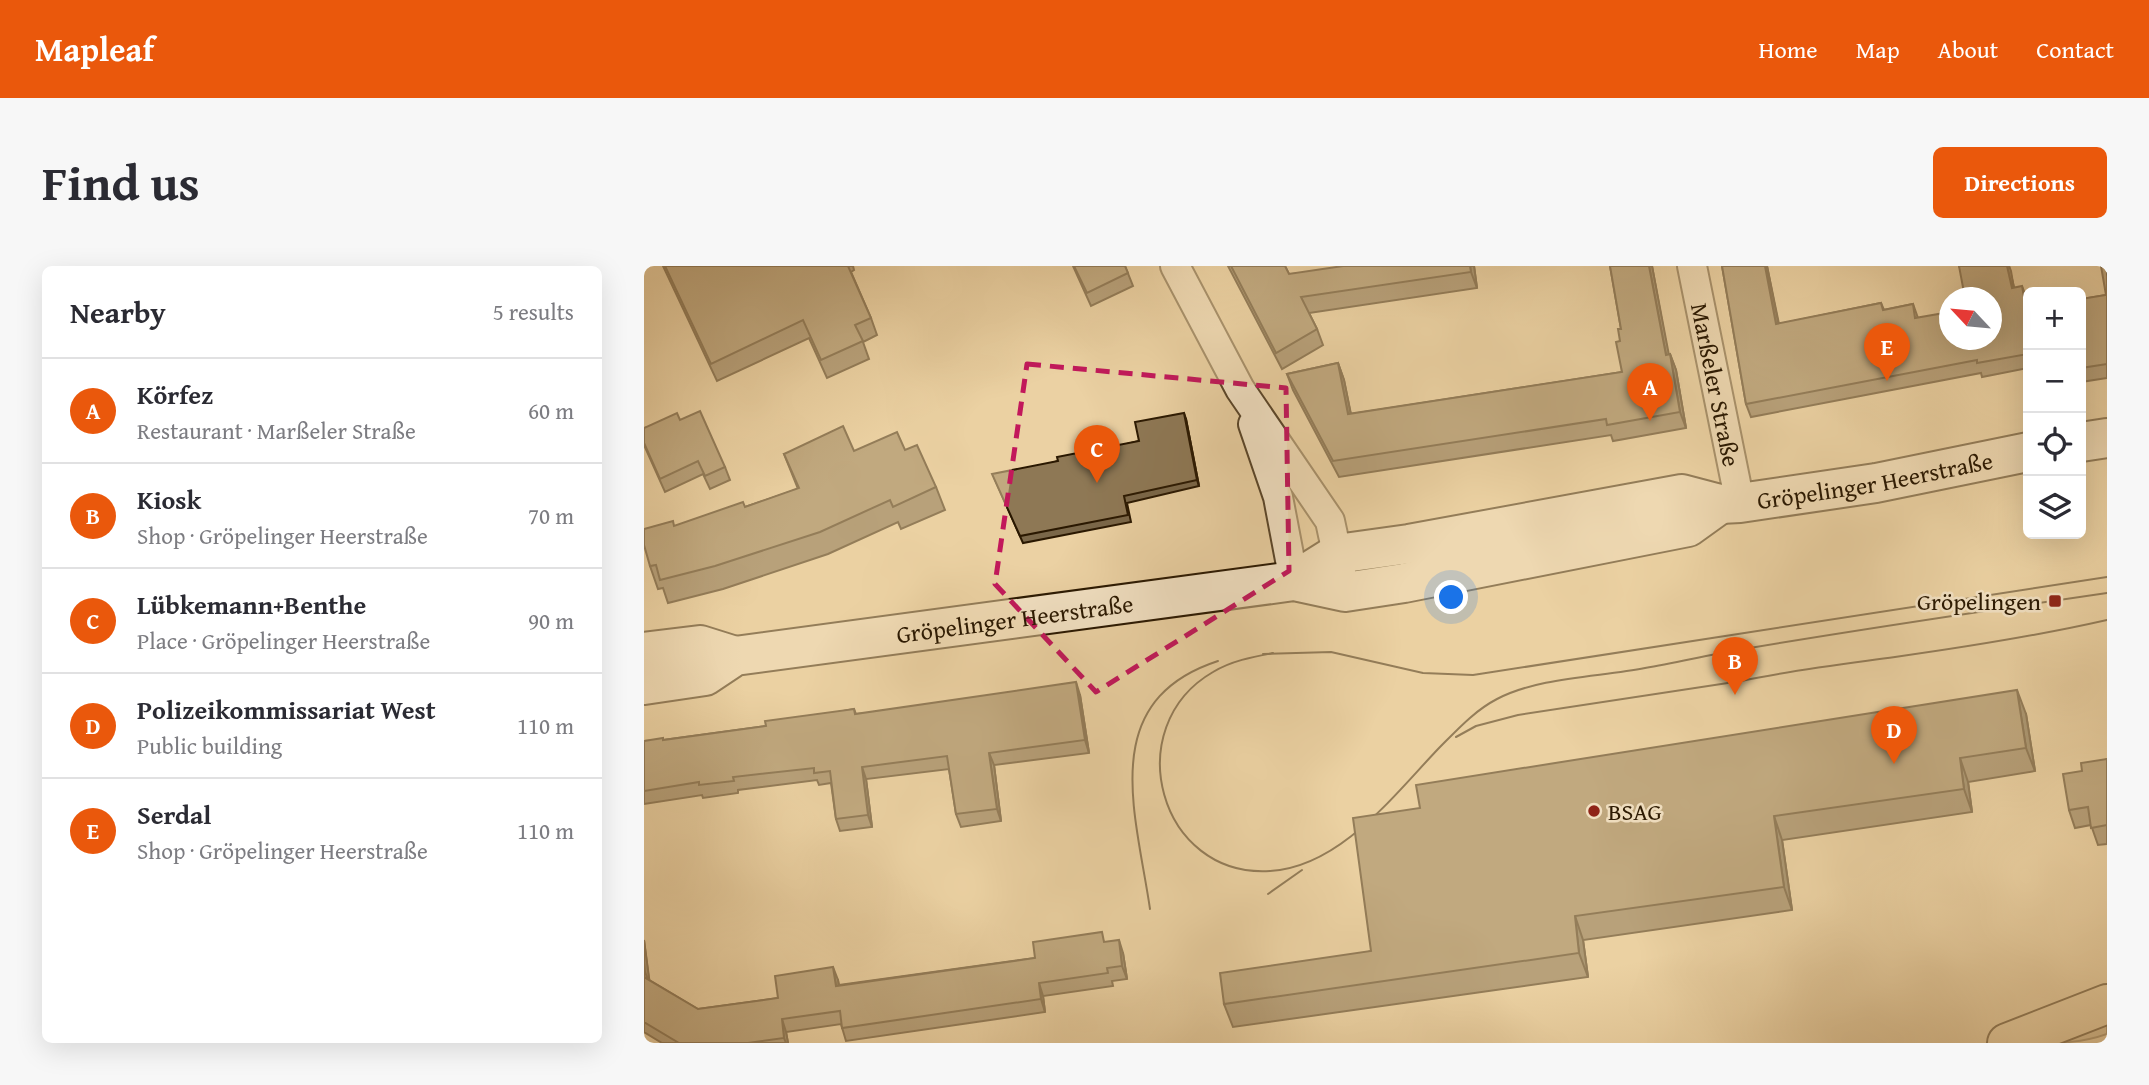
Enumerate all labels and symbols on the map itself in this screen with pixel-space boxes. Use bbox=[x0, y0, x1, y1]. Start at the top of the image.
north arrow bbox=[1939, 287, 2002, 350]
street label: Marßeler Straße bbox=[1682, 300, 1750, 469]
pin: E bbox=[1864, 323, 1910, 381]
pin: A bbox=[1627, 363, 1673, 421]
pin: C bbox=[1074, 425, 1120, 483]
street label: Gröpelinger Heerstraße bbox=[1755, 442, 1996, 518]
your location bbox=[1434, 580, 1468, 614]
place label: Gröpelingen bbox=[1917, 584, 2042, 619]
street label: Gröpelinger Heerstraße bbox=[894, 585, 1135, 652]
marker: Gröpelingen bbox=[2047, 593, 2063, 609]
pin: B bbox=[1712, 637, 1758, 695]
pin: D bbox=[1871, 706, 1917, 764]
place label: BSAG bbox=[1608, 794, 1662, 829]
marker: BSAG bbox=[1586, 803, 1602, 819]

